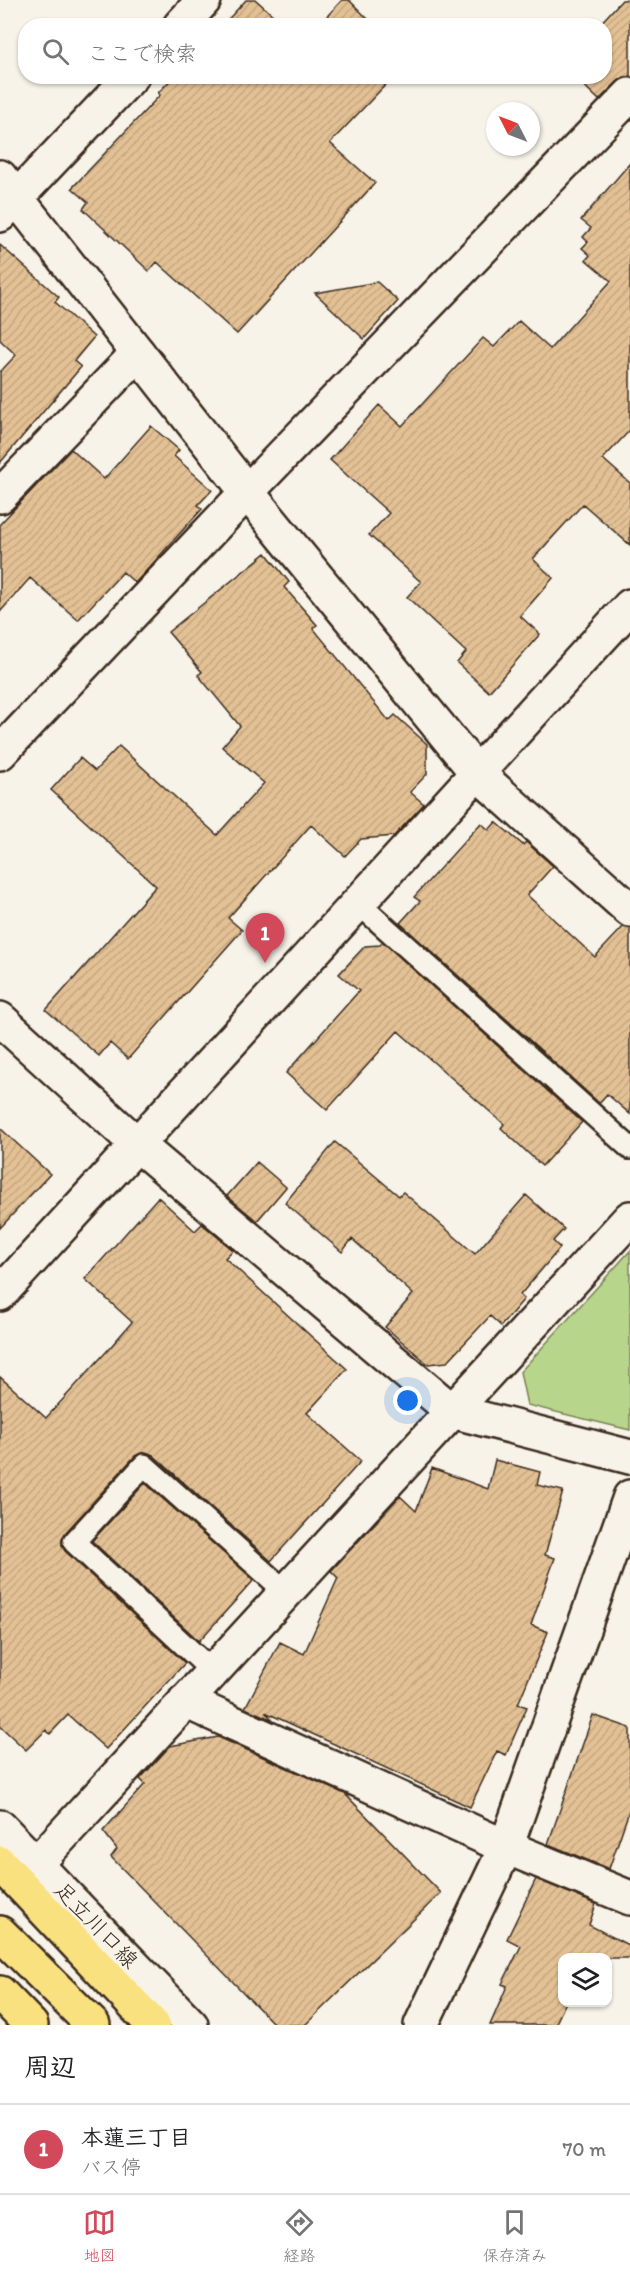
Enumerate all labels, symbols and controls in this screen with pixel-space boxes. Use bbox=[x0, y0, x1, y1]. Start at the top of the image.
search box bbox=[18, 18, 612, 84]
icon: search bbox=[39, 35, 72, 68]
text: ここで検索 bbox=[87, 40, 197, 67]
north arrow bbox=[486, 102, 540, 156]
pin: 1 bbox=[246, 914, 284, 963]
your location bbox=[393, 1386, 422, 1415]
street label: 足立川口線 bbox=[48, 1876, 144, 1974]
map controls bbox=[558, 1953, 612, 2007]
button: layers bbox=[558, 1953, 612, 2007]
text: 周辺 bbox=[24, 2051, 76, 2083]
text: 本蓮三丁目 bbox=[81, 2124, 191, 2151]
text: 1 bbox=[39, 2137, 48, 2161]
text: 70 m bbox=[562, 2137, 606, 2161]
text: バス停 bbox=[81, 2155, 141, 2179]
tab: 地図 bbox=[83, 2206, 116, 2266]
tab: 経路 bbox=[283, 2206, 316, 2266]
tab: 保存済み bbox=[483, 2206, 547, 2266]

